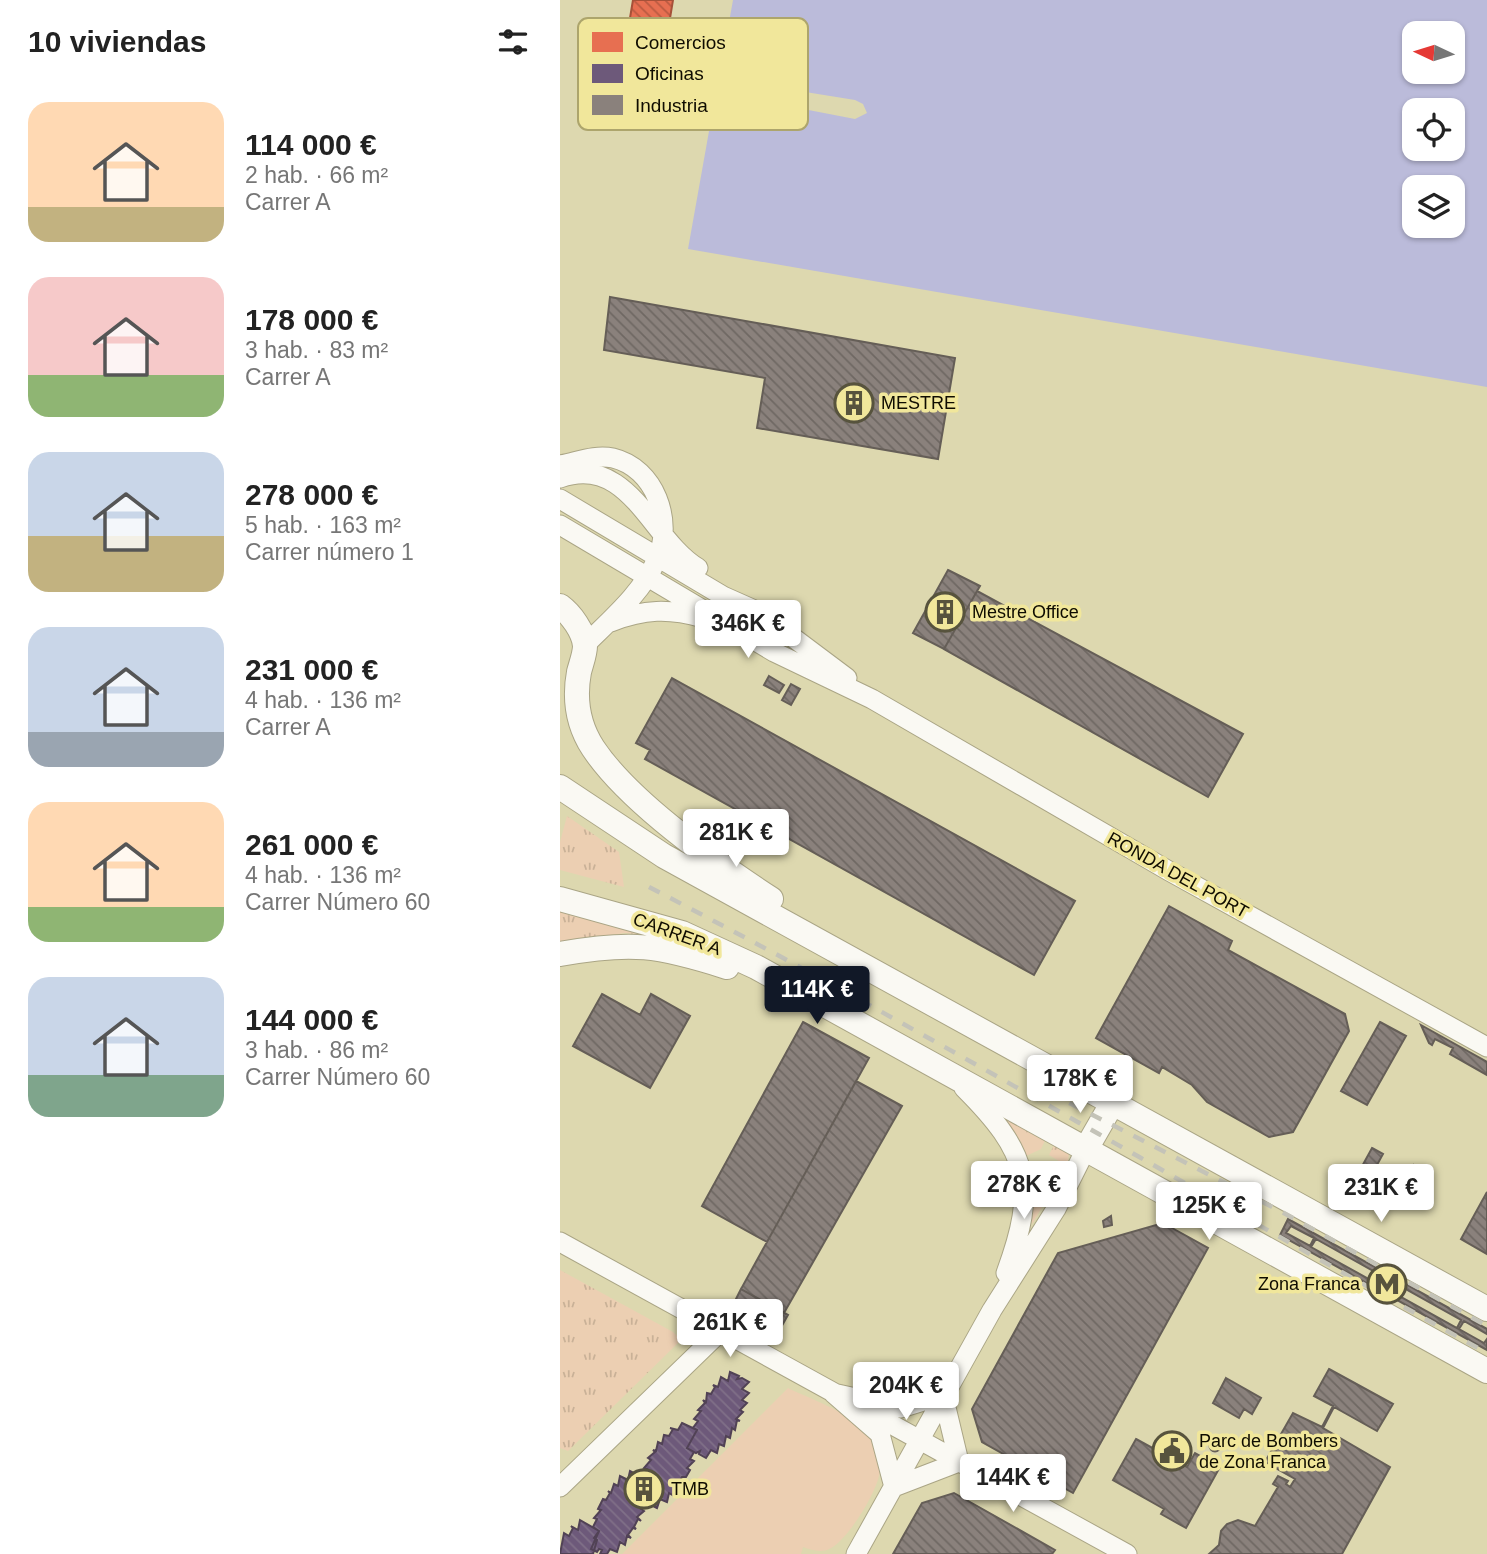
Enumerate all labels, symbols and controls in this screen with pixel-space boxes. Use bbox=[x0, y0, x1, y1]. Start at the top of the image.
legend bbox=[578, 18, 808, 130]
north arrow bbox=[1402, 21, 1465, 84]
map controls bbox=[1402, 21, 1465, 238]
icon: filters bbox=[494, 23, 532, 61]
text: 10 viviendas bbox=[28, 25, 206, 58]
text: Comercios bbox=[635, 32, 726, 53]
text: Oficinas bbox=[635, 63, 704, 84]
text: Industria bbox=[635, 95, 708, 116]
button: locate bbox=[1402, 98, 1465, 161]
text: 114 000 € bbox=[245, 128, 377, 161]
icon: home bbox=[84, 130, 168, 214]
text: 2 hab. · 66 m² bbox=[245, 162, 388, 188]
button: layers bbox=[1402, 175, 1465, 238]
text: Carrer A bbox=[245, 189, 331, 215]
text: 178 000 € bbox=[245, 303, 378, 336]
icon: home bbox=[84, 305, 168, 389]
text: 3 hab. · 83 m² bbox=[245, 337, 388, 363]
text: Carrer A bbox=[245, 364, 331, 390]
building icon: MESTRE bbox=[833, 382, 875, 424]
place label: MESTRE bbox=[881, 393, 956, 413]
text: 278 000 € bbox=[245, 478, 378, 511]
icon: home bbox=[84, 480, 168, 564]
text: 5 hab. · 163 m² bbox=[245, 512, 401, 538]
text: Carrer número 1 bbox=[245, 539, 414, 565]
building icon: Mestre Office bbox=[924, 591, 966, 633]
pin: 346K € bbox=[691, 600, 805, 660]
place label: Mestre Office bbox=[972, 602, 1079, 622]
text: 346K € bbox=[711, 610, 785, 636]
text: 231 000 € bbox=[245, 653, 378, 686]
icon: home bbox=[84, 655, 168, 739]
text: 4 hab. · 136 m² bbox=[245, 687, 401, 713]
text: Carrer A bbox=[245, 714, 331, 740]
pin: 281K € bbox=[679, 810, 793, 869]
text: 281K € bbox=[699, 819, 773, 845]
text: 261 000 € bbox=[245, 828, 378, 861]
street label: RONDA DEL PORT bbox=[1104, 828, 1252, 922]
icon: home bbox=[84, 830, 168, 914]
text: 4 hab. · 136 m² bbox=[245, 862, 401, 888]
text: Carrer Número 60 bbox=[245, 889, 430, 915]
street label: CARRER A bbox=[630, 909, 724, 959]
pin: 114K € bbox=[760, 967, 874, 1026]
text: 114K € bbox=[781, 976, 853, 1002]
text: 144 000 € bbox=[245, 1003, 378, 1036]
icon: home bbox=[84, 1005, 168, 1089]
text: 3 hab. · 86 m² bbox=[245, 1037, 388, 1063]
pin: 178K € bbox=[1023, 1056, 1137, 1115]
text: Carrer Número 60 bbox=[245, 1064, 430, 1090]
text: 178K € bbox=[1043, 1065, 1117, 1091]
pin: 278K € bbox=[967, 1162, 1081, 1221]
pin: 231K € bbox=[1324, 1164, 1438, 1224]
text: 278K € bbox=[987, 1171, 1061, 1197]
text: 231K € bbox=[1344, 1174, 1418, 1200]
pin: 125K € bbox=[1152, 1182, 1266, 1242]
text: 125K € bbox=[1172, 1192, 1246, 1218]
metro station icon: Zona Franca bbox=[1366, 1263, 1408, 1305]
place label: Zona Franca bbox=[1258, 1274, 1361, 1294]
pin: 261K € bbox=[673, 1300, 787, 1359]
text: 261K € bbox=[693, 1309, 767, 1335]
pin: 204K € bbox=[849, 1362, 963, 1422]
text: 204K € bbox=[869, 1372, 943, 1398]
public building icon: Parc de Bombers de Zona Franca bbox=[1151, 1430, 1193, 1472]
place label: Parc de Bombers de Zona Franca bbox=[1199, 1431, 1338, 1472]
pin: 144K € bbox=[956, 1454, 1070, 1514]
text: 144K € bbox=[976, 1464, 1050, 1490]
building icon: TMB bbox=[623, 1468, 665, 1510]
place label: TMB bbox=[671, 1479, 709, 1499]

